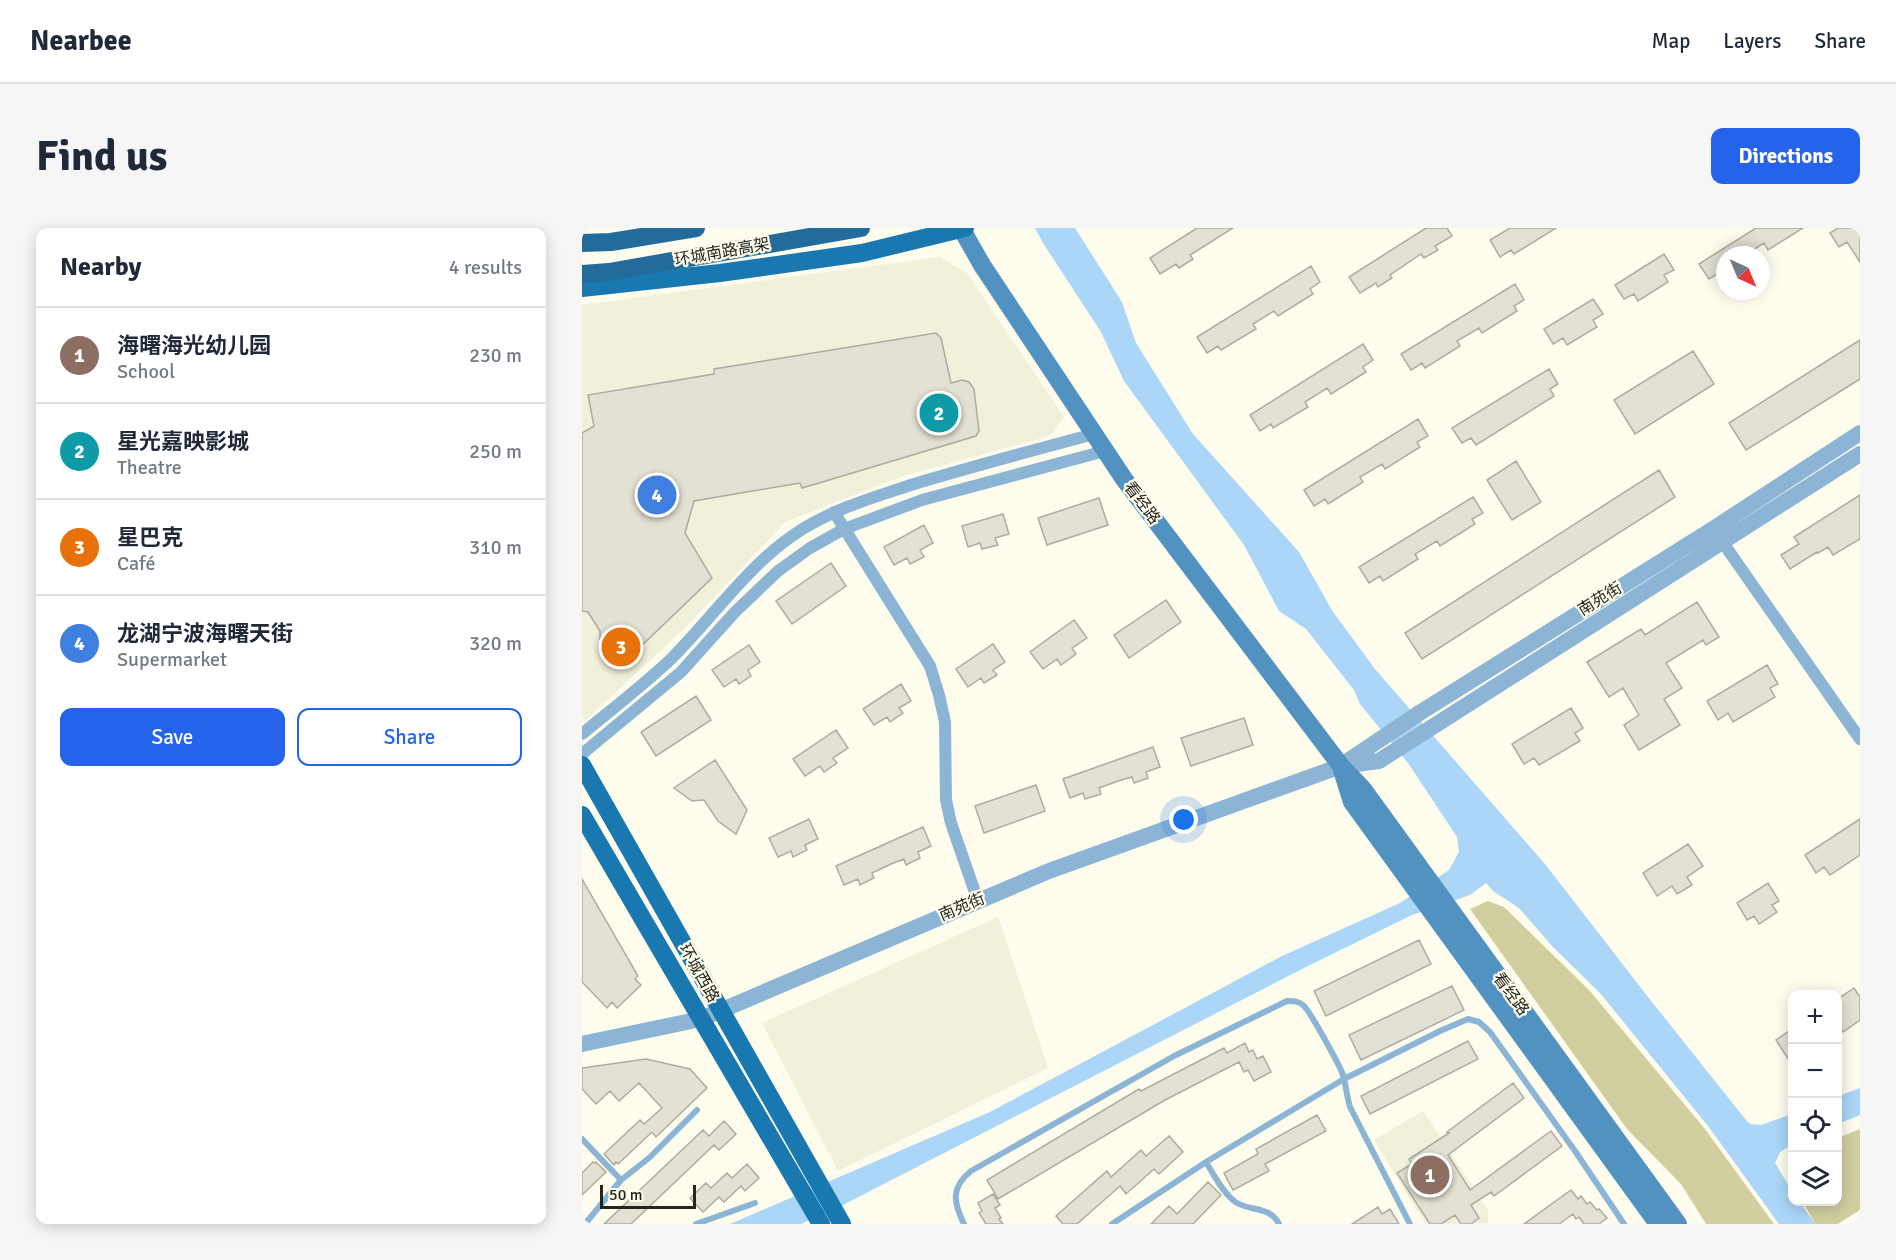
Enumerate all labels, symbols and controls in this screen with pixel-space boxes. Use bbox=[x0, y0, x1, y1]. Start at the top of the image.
text: Nearbee bbox=[30, 24, 132, 58]
text: Map bbox=[1652, 28, 1690, 54]
text: Layers bbox=[1723, 28, 1781, 54]
text: Share bbox=[1814, 28, 1866, 54]
button: Directions bbox=[1711, 128, 1860, 184]
text: Find us bbox=[36, 131, 167, 182]
street label: 环城南路高架 bbox=[673, 234, 771, 270]
north arrow bbox=[1716, 246, 1770, 300]
text: Nearby bbox=[60, 251, 141, 283]
text: 4 results bbox=[449, 255, 522, 280]
text: 海曙海光幼儿园 bbox=[117, 332, 271, 359]
text: 1 bbox=[74, 343, 85, 368]
text: 230 m bbox=[469, 343, 522, 368]
text: School bbox=[117, 359, 175, 384]
pin: 2 bbox=[920, 390, 958, 435]
text: 星光嘉映影城 bbox=[117, 428, 249, 455]
text: 2 bbox=[74, 439, 85, 464]
text: 250 m bbox=[469, 439, 522, 464]
text: Theatre bbox=[117, 455, 182, 480]
pin: 4 bbox=[638, 472, 676, 518]
street label: 看经路 bbox=[1120, 478, 1164, 528]
text: 星巴克 bbox=[117, 524, 183, 551]
text: 3 bbox=[74, 535, 85, 560]
text: 310 m bbox=[469, 535, 522, 560]
text: Café bbox=[117, 551, 156, 576]
street label: 南苑街 bbox=[1574, 578, 1626, 620]
text: 龙湖宁波海曙天街 bbox=[117, 620, 293, 647]
pin: 3 bbox=[602, 624, 640, 670]
text: 4 bbox=[74, 631, 85, 656]
text: 320 m bbox=[469, 631, 522, 656]
text: Supermarket bbox=[117, 647, 227, 672]
button: Save bbox=[60, 708, 285, 766]
button: Share bbox=[297, 708, 522, 766]
your location bbox=[1169, 805, 1198, 834]
street label: 南苑街 bbox=[936, 888, 988, 926]
street label: 环城西路 bbox=[675, 940, 723, 1006]
street label: 看经路 bbox=[1489, 969, 1533, 1019]
map controls bbox=[1788, 990, 1842, 1206]
button: + bbox=[1788, 990, 1842, 1044]
button: − bbox=[1788, 1044, 1842, 1098]
button: locate bbox=[1788, 1098, 1842, 1152]
pin: 1 bbox=[1410, 1152, 1450, 1198]
button: layers bbox=[1788, 1152, 1842, 1206]
scale bar bbox=[600, 1182, 696, 1210]
text: 50 m bbox=[609, 1185, 643, 1205]

